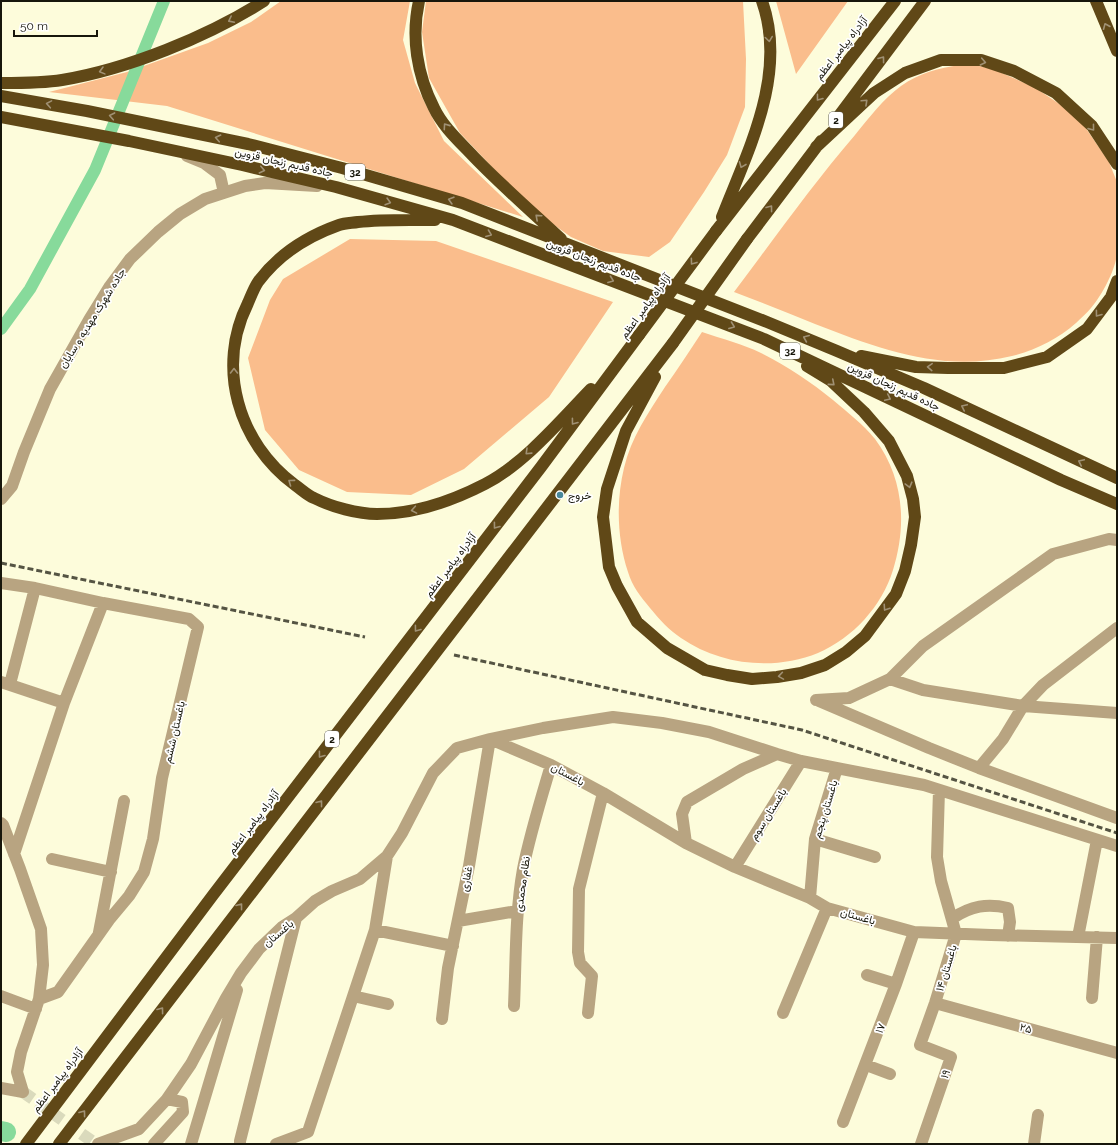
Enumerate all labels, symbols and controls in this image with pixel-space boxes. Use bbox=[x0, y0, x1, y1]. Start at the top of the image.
scale bar bbox=[14, 12, 97, 38]
street label: آزادراه پیامبر اعظم bbox=[813, 13, 872, 83]
one-way arrow bbox=[227, 16, 235, 23]
text: 50 m bbox=[20, 19, 48, 33]
one-way arrow bbox=[1103, 23, 1111, 30]
one-way arrow bbox=[764, 36, 773, 42]
one-way arrow bbox=[877, 56, 884, 63]
one-way arrow bbox=[980, 57, 986, 65]
one-way arrow bbox=[99, 66, 106, 75]
one-way arrow bbox=[817, 94, 824, 101]
one-way arrow bbox=[860, 99, 868, 106]
one-way arrow bbox=[46, 100, 52, 109]
one-way arrow bbox=[109, 112, 115, 120]
road number: 2 bbox=[829, 112, 843, 128]
one-way arrow bbox=[444, 123, 451, 130]
one-way arrow bbox=[1087, 123, 1094, 131]
one-way arrow bbox=[215, 134, 221, 142]
street label: جاده قدیم زنجان قزوین bbox=[233, 145, 334, 181]
one-way arrow bbox=[739, 161, 747, 168]
road number: 32 bbox=[345, 164, 365, 180]
one-way arrow bbox=[259, 165, 266, 174]
one-way arrow bbox=[448, 196, 455, 205]
one-way arrow bbox=[385, 197, 392, 206]
one-way arrow bbox=[766, 206, 773, 213]
one-way arrow bbox=[535, 215, 542, 222]
one-way arrow bbox=[486, 229, 493, 237]
street label: جاده قدیم زنجان قزوین bbox=[544, 236, 643, 285]
one-way arrow bbox=[690, 258, 698, 265]
street label: جاده شهرک مهدیه و سایان bbox=[56, 266, 129, 371]
street label: آزادراه پیامبر اعظم bbox=[618, 270, 675, 342]
one-way arrow bbox=[607, 276, 614, 284]
one-way arrow bbox=[1096, 310, 1103, 317]
one-way arrow bbox=[729, 322, 736, 330]
one-way arrow bbox=[803, 335, 810, 343]
road number: 32 bbox=[780, 343, 800, 359]
street label: جاده قدیم زنجان قزوین bbox=[845, 359, 942, 414]
one-way arrow bbox=[927, 363, 933, 372]
one-way arrow bbox=[230, 368, 238, 374]
one-way arrow bbox=[827, 378, 835, 385]
one-way arrow bbox=[884, 393, 892, 401]
one-way arrow bbox=[961, 404, 968, 412]
one-way arrow bbox=[572, 418, 579, 425]
one-way arrow bbox=[525, 447, 533, 455]
one-way arrow bbox=[1078, 459, 1086, 467]
one-way arrow bbox=[289, 480, 296, 487]
one-way arrow bbox=[904, 481, 913, 488]
place label: خروج bbox=[568, 489, 592, 503]
marker: خروج bbox=[555, 490, 565, 500]
one-way arrow bbox=[411, 505, 417, 513]
one-way arrow bbox=[493, 522, 500, 529]
street label: آزادراه پیامبر اعظم bbox=[422, 530, 480, 601]
one-way arrow bbox=[884, 604, 891, 611]
one-way arrow bbox=[414, 625, 421, 632]
one-way arrow bbox=[778, 672, 784, 680]
street label: باغستان ششم bbox=[161, 700, 189, 765]
road number: 2 bbox=[325, 731, 339, 747]
one-way arrow bbox=[318, 750, 325, 757]
street label: باغستان bbox=[549, 760, 587, 789]
street label: باغستان پنجم bbox=[810, 779, 841, 840]
street label: باغستان سوم bbox=[747, 786, 790, 843]
street label: آزادراه پیامبر اعظم bbox=[225, 787, 283, 858]
one-way arrow bbox=[315, 801, 322, 808]
street label: نظام محمدی bbox=[512, 855, 534, 913]
street label: غفاری bbox=[458, 865, 475, 893]
one-way arrow bbox=[236, 904, 243, 911]
street label: باغستان bbox=[839, 905, 877, 928]
street label: باغستان bbox=[260, 917, 296, 950]
street label: باغستان ۱۴ bbox=[933, 943, 960, 993]
one-way arrow bbox=[157, 1007, 164, 1014]
street label: ۱۷ bbox=[873, 1021, 888, 1035]
street label: ۲۵ bbox=[1018, 1021, 1033, 1036]
street label: آزادراه پیامبر اعظم bbox=[29, 1045, 87, 1116]
street label: ۱۹ bbox=[938, 1068, 953, 1080]
one-way arrow bbox=[78, 1110, 85, 1117]

